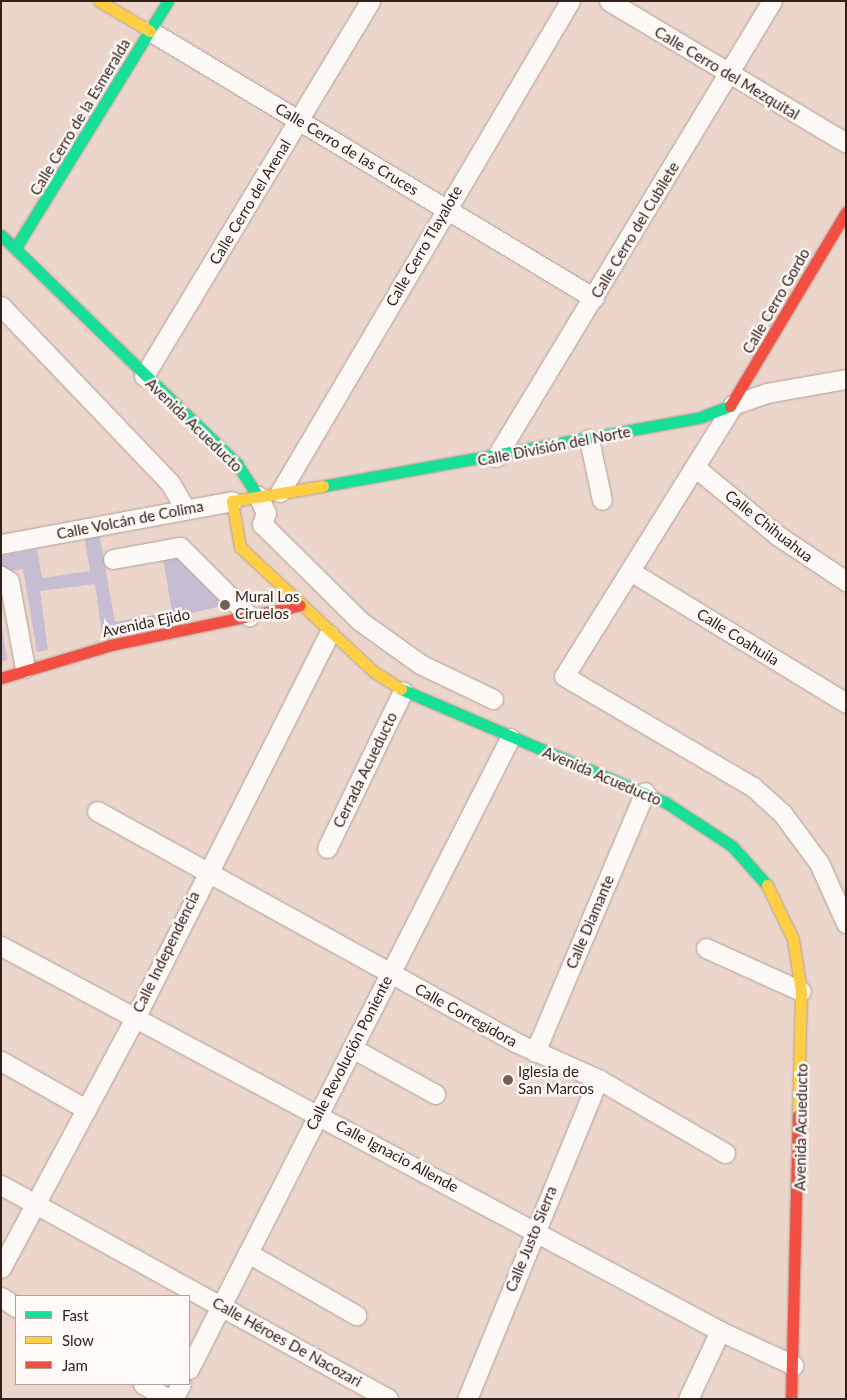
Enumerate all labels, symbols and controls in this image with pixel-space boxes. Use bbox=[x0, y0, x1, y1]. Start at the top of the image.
street label: Calle Cerro del Mezquital bbox=[651, 23, 803, 123]
street label: Calle Cerro de la Esmeralda bbox=[26, 35, 134, 199]
street label: Calle Cerro de las Cruces bbox=[272, 99, 422, 199]
street label: Calle Cerro del Arenal bbox=[205, 136, 295, 268]
street label: Calle Cerro del Cubilete bbox=[587, 159, 683, 301]
street label: Calle Cerro Tlayalote bbox=[382, 182, 466, 310]
street label: Calle Cerro Gordo bbox=[739, 245, 813, 357]
street label: Avenida Acueducto bbox=[142, 374, 246, 476]
street label: Calle División del Norte bbox=[476, 422, 632, 470]
street label: Calle Chihuahua bbox=[721, 486, 817, 566]
street label: Calle Volcán de Colima bbox=[55, 497, 205, 543]
place label: Mural Los Ciruelos bbox=[235, 587, 299, 622]
marker: Mural Los Ciruelos bbox=[219, 599, 231, 611]
street label: Avenida Ejido bbox=[100, 605, 192, 641]
street label: Calle Coahuila bbox=[694, 605, 782, 669]
street label: Cerrada Acueducto bbox=[329, 709, 401, 831]
street label: Avenida Acueducto bbox=[540, 743, 664, 809]
street label: Calle Diamante bbox=[562, 872, 618, 972]
street label: Calle Independencia bbox=[129, 888, 203, 1016]
street label: Calle Revolución Poniente bbox=[302, 973, 396, 1133]
street label: Calle Corregidora bbox=[412, 979, 520, 1051]
place label: Iglesia de San Marcos bbox=[518, 1062, 594, 1097]
street label: Avenida Acueducto bbox=[791, 1063, 811, 1191]
marker: Iglesia de San Marcos bbox=[502, 1074, 514, 1086]
street label: Calle Ignacio Allende bbox=[332, 1116, 462, 1196]
street label: Calle Justo Sierra bbox=[502, 1183, 560, 1295]
street label: Calle Héroes De Nacozari bbox=[209, 1293, 365, 1391]
legend bbox=[15, 1295, 190, 1385]
text: Fast bbox=[62, 1306, 89, 1324]
text: Slow bbox=[62, 1331, 94, 1349]
text: Jam bbox=[62, 1356, 88, 1374]

